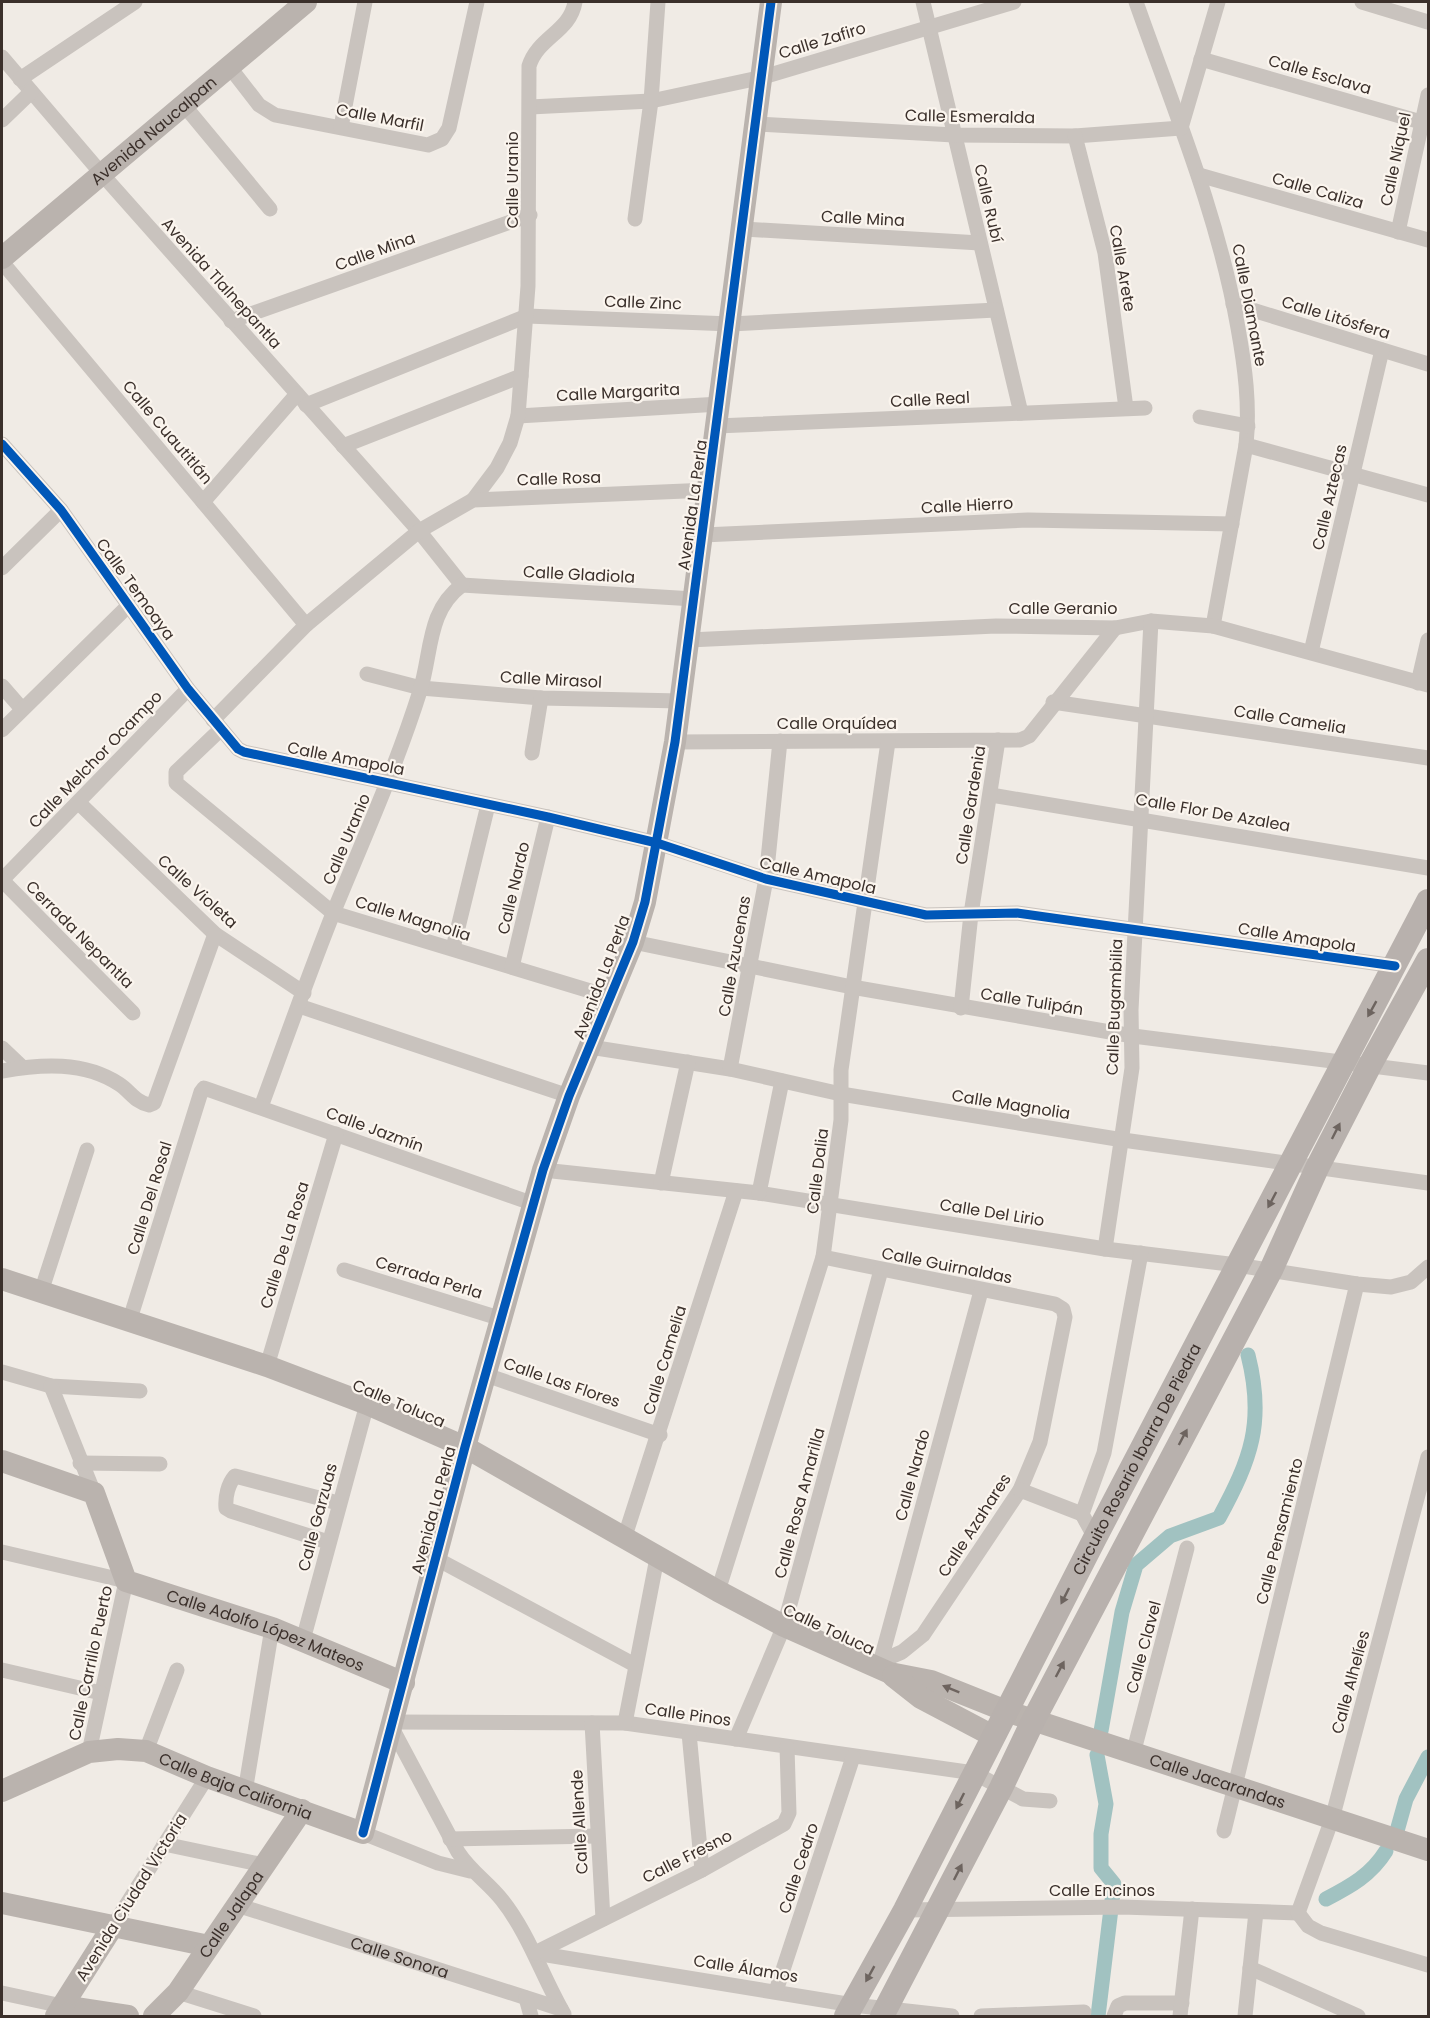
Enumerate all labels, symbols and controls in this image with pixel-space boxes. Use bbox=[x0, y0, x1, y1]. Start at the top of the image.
street label: Calle Zafiro bbox=[776, 16, 869, 65]
street label: Calle Esclava bbox=[1266, 49, 1374, 100]
street label: Avenida Naucalpan bbox=[86, 71, 222, 191]
street label: Calle Marfil bbox=[334, 98, 426, 137]
street label: Calle Esmeralda bbox=[905, 104, 1035, 129]
street label: Calle Níquel bbox=[1374, 110, 1417, 208]
street label: Calle Uranio bbox=[501, 131, 524, 229]
street label: Calle Rubí bbox=[968, 162, 1009, 245]
street label: Calle Caliza bbox=[1269, 166, 1366, 215]
street label: Calle Mina bbox=[820, 205, 906, 232]
street label: Avenida Tlalnepantla bbox=[156, 213, 287, 354]
street label: Calle Arete bbox=[1104, 223, 1141, 313]
street label: Calle Mina bbox=[332, 226, 419, 277]
street label: Calle Diamante bbox=[1226, 242, 1273, 369]
street label: Calle Zinc bbox=[604, 290, 683, 315]
street label: Calle Litósfera bbox=[1279, 290, 1393, 345]
street label: Calle Cuautitlán bbox=[117, 375, 218, 489]
street label: Calle Margarita bbox=[556, 378, 681, 407]
street label: Calle Real bbox=[890, 386, 970, 413]
street label: Avenida La Perla bbox=[672, 438, 713, 572]
street label: Calle Aztecas bbox=[1306, 442, 1353, 552]
street label: Calle Rosa bbox=[516, 466, 602, 491]
street label: Calle Hierro bbox=[920, 492, 1014, 519]
street label: Calle Temoaya bbox=[91, 534, 181, 645]
street label: Calle Gladiola bbox=[522, 560, 636, 589]
street label: Calle Geranio bbox=[1009, 597, 1117, 620]
street label: Calle Mirasol bbox=[499, 665, 603, 694]
street label: Calle Melchor Ocampo bbox=[23, 685, 168, 833]
street label: Calle Camelia bbox=[1232, 699, 1348, 740]
street label: Calle Orquídea bbox=[777, 712, 897, 735]
street label: Calle Amapola bbox=[285, 736, 407, 781]
street label: Calle Gardenia bbox=[950, 744, 991, 866]
street label: Calle Flor De Azalea bbox=[1134, 788, 1292, 837]
street label: Calle Uranio bbox=[317, 790, 376, 888]
street label: Calle Nardo bbox=[492, 840, 535, 937]
street label: Calle Violeta bbox=[153, 849, 243, 934]
street label: Calle Amapola bbox=[757, 851, 879, 900]
street label: Cerrada Nepantla bbox=[20, 875, 139, 994]
street label: Calle Magnolia bbox=[352, 890, 474, 947]
street label: Calle Azucenas bbox=[713, 894, 756, 1018]
street label: Avenida La Perla bbox=[567, 912, 636, 1043]
street label: Calle Amapola bbox=[1236, 917, 1358, 958]
street label: Calle Bugambilia bbox=[1101, 938, 1128, 1076]
street label: Calle Tulipán bbox=[979, 982, 1085, 1021]
one-way arrow bbox=[1367, 1001, 1377, 1018]
street label: Calle Magnolia bbox=[950, 1084, 1072, 1125]
street label: Calle Jazmín bbox=[323, 1101, 427, 1158]
one-way arrow bbox=[1331, 1122, 1341, 1139]
street label: Calle Dalia bbox=[801, 1127, 834, 1215]
street label: Calle Del Rosal bbox=[121, 1138, 178, 1258]
street label: Calle De La Rosa bbox=[254, 1179, 315, 1312]
one-way arrow bbox=[1267, 1192, 1277, 1209]
street label: Calle Del Lirio bbox=[938, 1193, 1046, 1232]
street label: Calle Guirnaldas bbox=[880, 1242, 1014, 1289]
street label: Cerrada Perla bbox=[372, 1250, 485, 1305]
street label: Calle Camelia bbox=[637, 1303, 692, 1418]
street label: Circuito Rosario Ibarra De Piedra bbox=[1067, 1339, 1207, 1580]
street label: Calle Las Flores bbox=[500, 1352, 623, 1413]
street label: Calle Toluca bbox=[349, 1374, 449, 1433]
street label: Calle Rosa Amarilla bbox=[768, 1425, 831, 1581]
street label: Calle Nardo bbox=[889, 1427, 936, 1524]
one-way arrow bbox=[1178, 1428, 1188, 1445]
street label: Avenida La Perla bbox=[405, 1444, 462, 1577]
street label: Calle Pensamiento bbox=[1250, 1455, 1309, 1607]
street label: Calle Garzuas bbox=[292, 1460, 343, 1574]
street label: Calle Azahares bbox=[932, 1469, 1017, 1582]
street label: Calle Carrillo Puerto bbox=[63, 1583, 118, 1743]
street label: Calle Adolfo López Mateos bbox=[164, 1584, 368, 1677]
one-way arrow bbox=[1060, 1588, 1070, 1605]
street label: Calle Toluca bbox=[779, 1598, 878, 1661]
street label: Calle Clavel bbox=[1120, 1598, 1167, 1696]
street label: Calle Alhelíes bbox=[1326, 1628, 1375, 1736]
one-way arrow bbox=[1055, 1660, 1065, 1678]
one-way arrow bbox=[942, 1684, 960, 1694]
street label: Calle Pinos bbox=[643, 1697, 733, 1732]
street label: Calle Baja California bbox=[155, 1747, 316, 1826]
street label: Calle Jacarandas bbox=[1146, 1748, 1289, 1814]
street label: Calle Allende bbox=[565, 1769, 594, 1875]
one-way arrow bbox=[955, 1793, 965, 1810]
street label: Avenida Ciudad Victoria bbox=[70, 1809, 193, 1986]
street label: Calle Cedro bbox=[773, 1820, 824, 1917]
street label: Calle Fresno bbox=[638, 1824, 736, 1889]
one-way arrow bbox=[953, 1863, 963, 1880]
street label: Calle Jalapa bbox=[193, 1866, 269, 1963]
street label: Calle Encinos bbox=[1049, 1879, 1155, 1902]
street label: Calle Sonora bbox=[347, 1931, 452, 1984]
street label: Calle Álamos bbox=[692, 1949, 800, 1988]
one-way arrow bbox=[865, 1966, 875, 1983]

